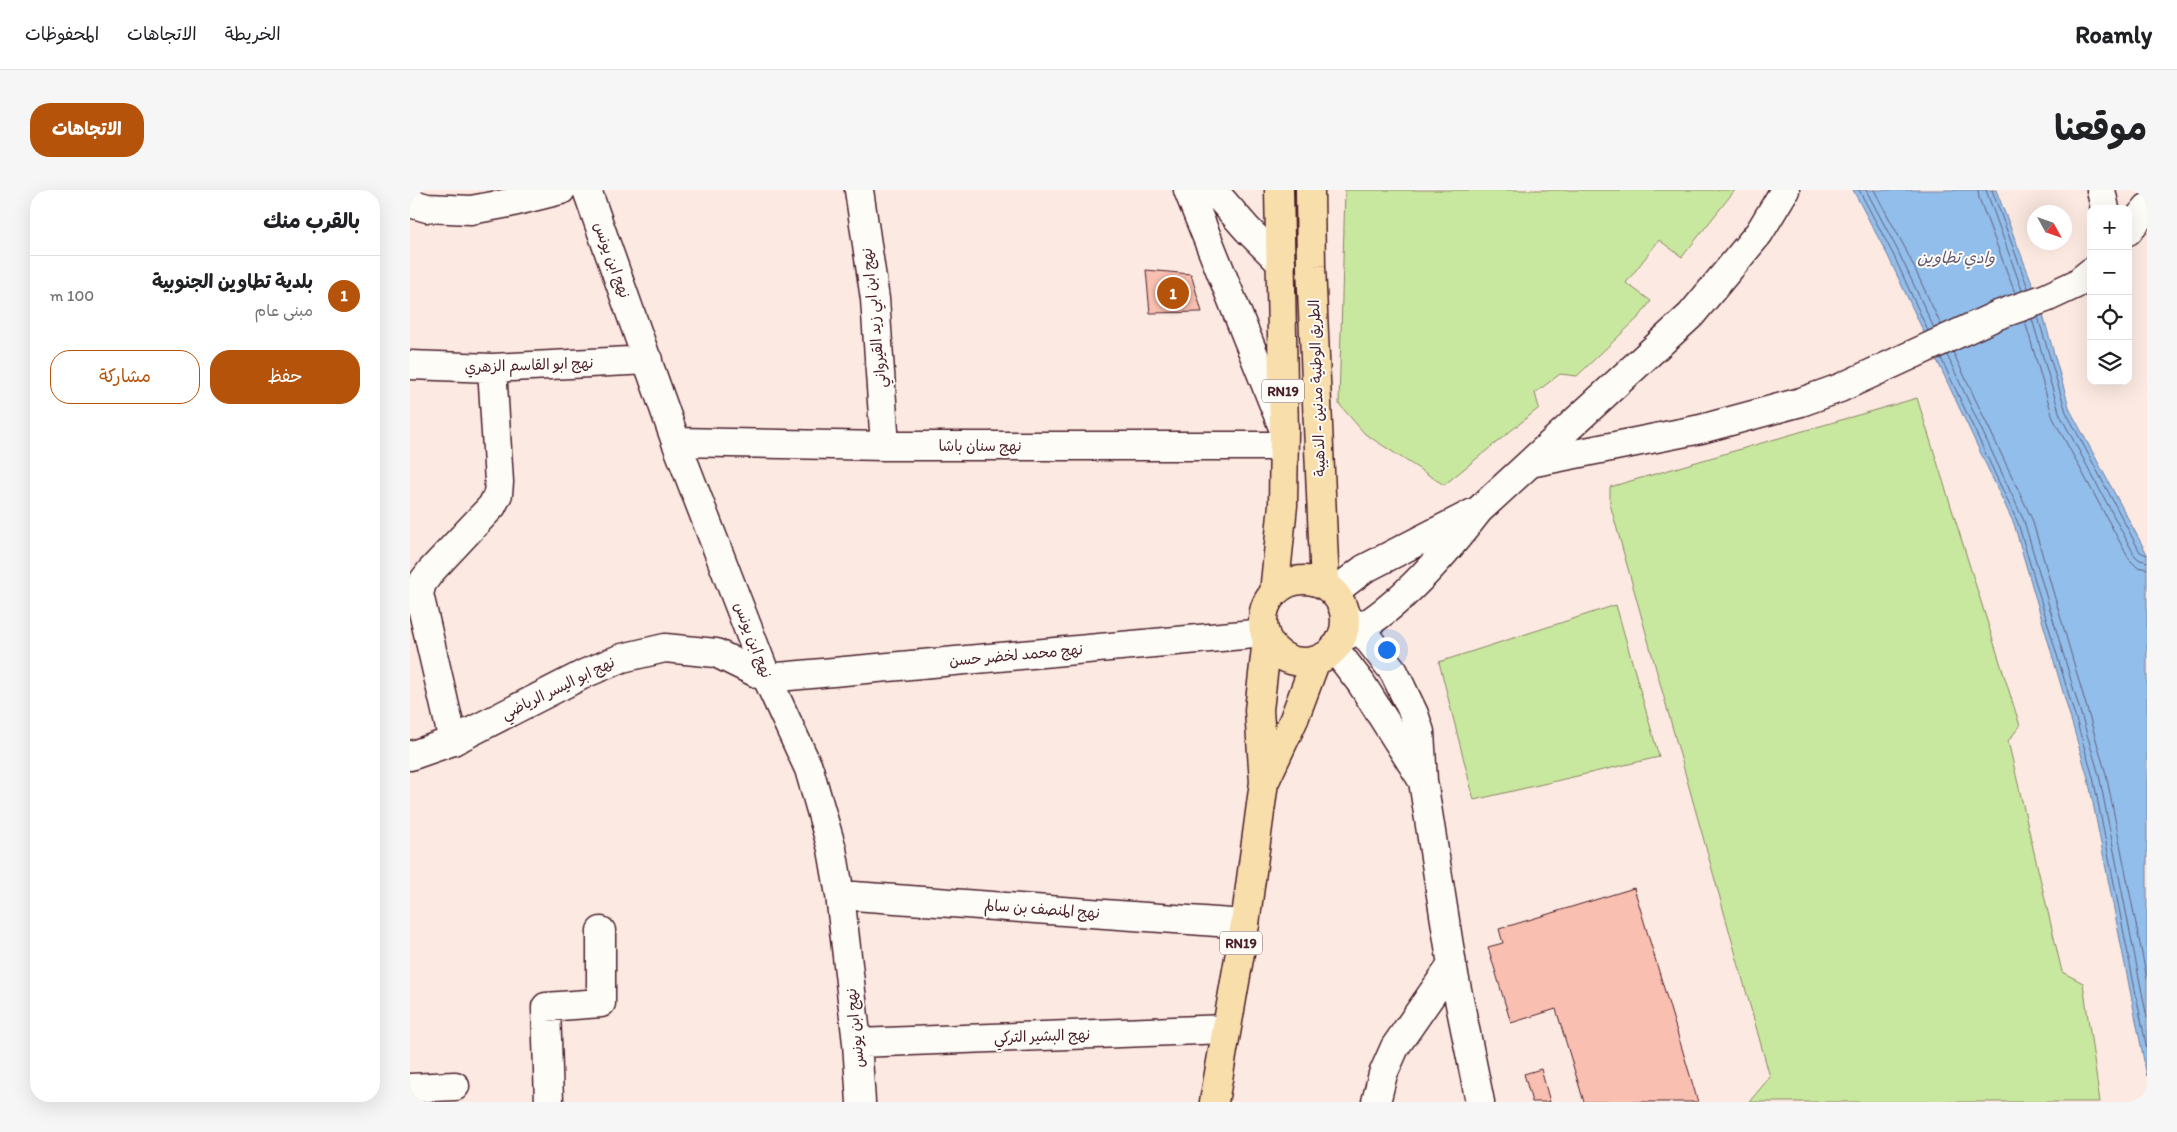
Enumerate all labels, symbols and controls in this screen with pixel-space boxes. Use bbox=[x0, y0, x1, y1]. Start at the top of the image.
text: Roamly bbox=[2075, 20, 2152, 49]
text: المحفوظات bbox=[25, 23, 99, 45]
text: الاتجاهات bbox=[127, 23, 197, 45]
text: الخريطة bbox=[225, 23, 281, 45]
button: الاتجاهات bbox=[30, 103, 144, 157]
text: موقعنا bbox=[2054, 107, 2147, 149]
north arrow bbox=[2027, 205, 2072, 250]
map controls bbox=[2087, 205, 2132, 385]
button: + bbox=[2087, 205, 2132, 250]
text: بالقرب منك bbox=[263, 208, 360, 233]
street label: نهج ابن يونس bbox=[589, 219, 634, 301]
street label: نهج ابن ابي زيد القيرواني bbox=[858, 247, 894, 389]
water label: وادي تطاوين bbox=[1917, 248, 1996, 269]
button: − bbox=[2087, 250, 2132, 295]
text: بلدية تطاوين الجنوبية bbox=[152, 270, 313, 293]
pin: 1 bbox=[1157, 274, 1189, 312]
text: 100 m bbox=[50, 286, 94, 305]
text: 1 bbox=[340, 286, 348, 305]
button: locate bbox=[2087, 295, 2132, 340]
street label: الطريق الوطنية مدنين - الذهيبة bbox=[1305, 299, 1329, 477]
text: مبنى عام bbox=[255, 301, 313, 320]
button: layers bbox=[2087, 340, 2132, 385]
button: مشاركة bbox=[50, 350, 200, 404]
button: حفظ bbox=[210, 350, 360, 404]
street label: نهج ابو القاسم الزهري bbox=[464, 354, 594, 378]
road number: RN19 bbox=[1262, 380, 1304, 402]
street label: نهج سنان باشا bbox=[938, 437, 1022, 456]
street label: نهج ابن يونس bbox=[729, 599, 776, 681]
your location bbox=[1374, 637, 1400, 663]
street label: نهج محمد لخضر حسن bbox=[948, 640, 1084, 671]
street label: نهج ابو اليسر الرياضي bbox=[498, 653, 619, 727]
street label: نهج المنصف بن سالم bbox=[983, 896, 1101, 924]
road number: RN19 bbox=[1220, 931, 1262, 954]
street label: نهج ابن يونس bbox=[842, 987, 869, 1069]
street label: نهج البشير التركي bbox=[993, 1025, 1091, 1051]

